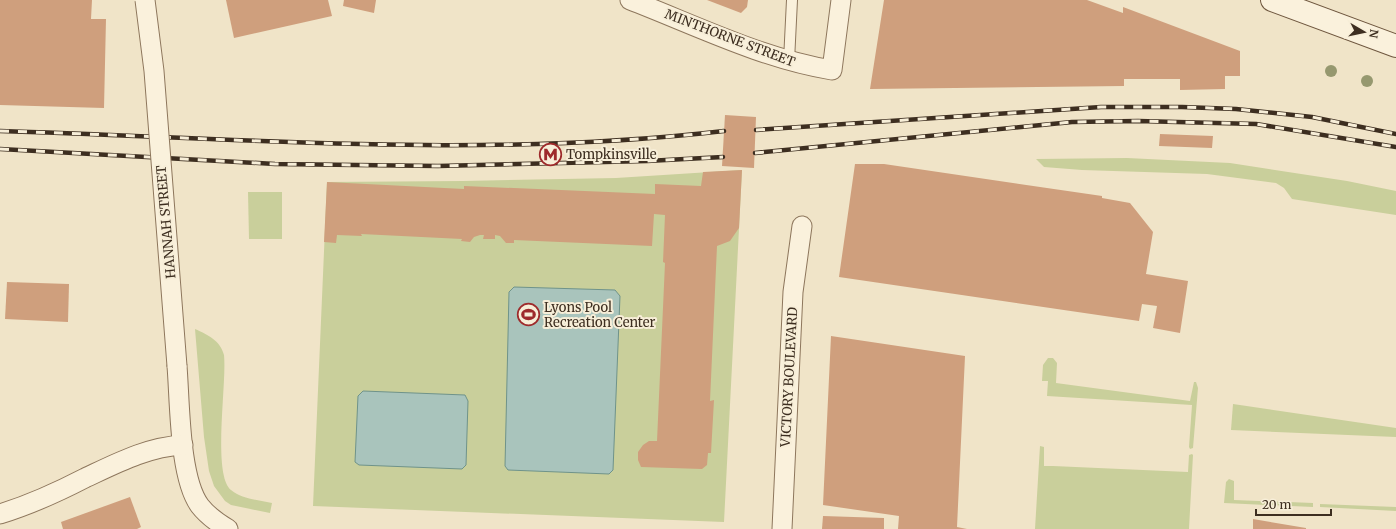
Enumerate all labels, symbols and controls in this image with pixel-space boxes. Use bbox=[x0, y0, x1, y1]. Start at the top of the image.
street label: MINTHORNE STREET bbox=[662, 5, 798, 71]
north arrow bbox=[1344, 12, 1384, 52]
text: N bbox=[1366, 28, 1381, 39]
metro station icon: Tompkinsville bbox=[538, 141, 564, 167]
place label: Tompkinsville bbox=[566, 146, 657, 163]
street label: HANNAH STREET bbox=[153, 165, 179, 279]
place label: Lyons Pool Recreation Center bbox=[544, 299, 655, 331]
sports icon: Lyons Pool Recreation Center bbox=[515, 301, 541, 327]
street label: VICTORY BOULEVARD bbox=[777, 306, 801, 448]
scale bar bbox=[1256, 491, 1331, 517]
text: 20 m bbox=[1262, 497, 1291, 512]

